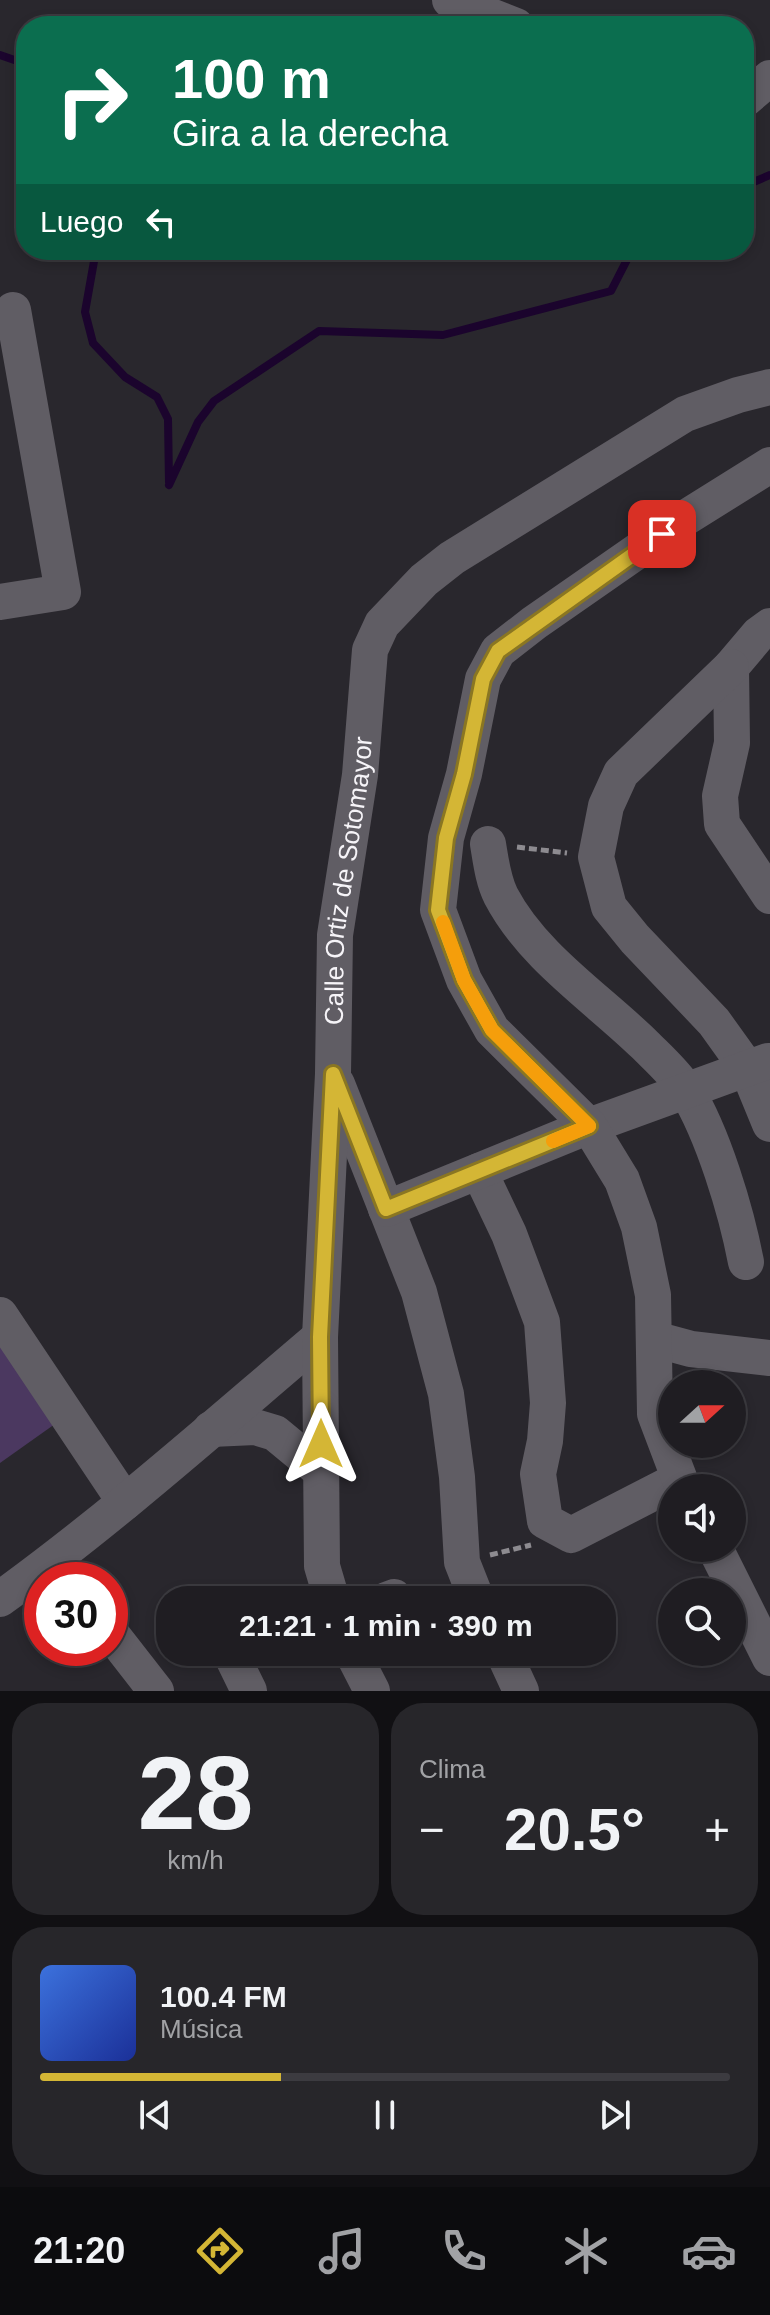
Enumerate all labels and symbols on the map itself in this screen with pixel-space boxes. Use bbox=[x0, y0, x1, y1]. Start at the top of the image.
pin bbox=[628, 500, 696, 568]
street label: Calle Ortiz de Sotomayor bbox=[319, 735, 378, 1025]
north arrow bbox=[658, 1370, 746, 1458]
position arrow bbox=[279, 1402, 363, 1486]
speed limit sign: 30 bbox=[24, 1562, 128, 1666]

